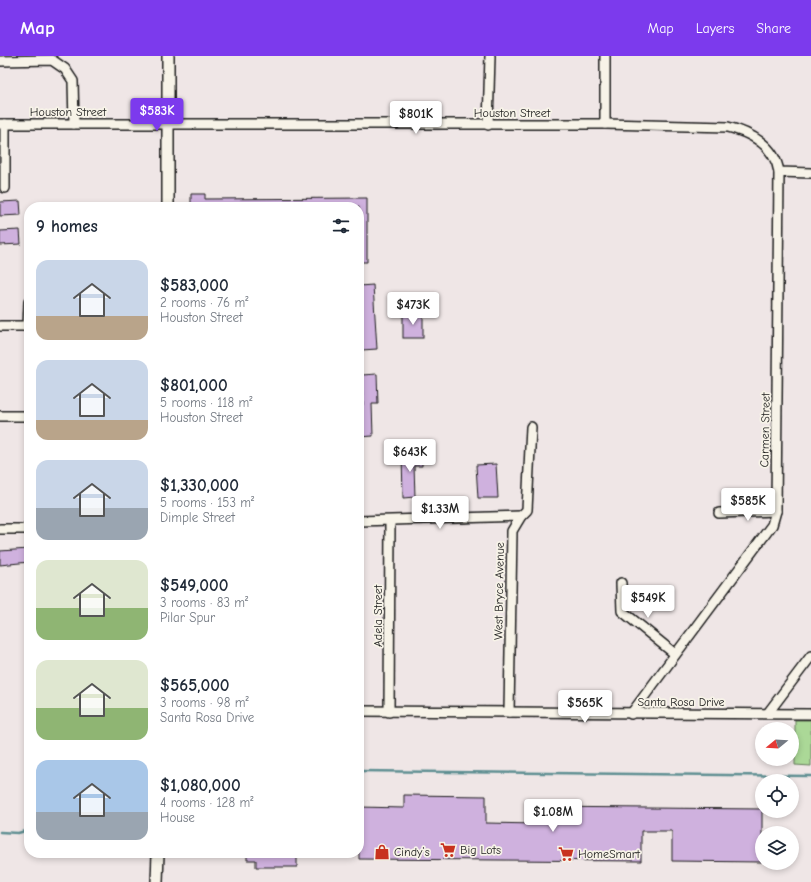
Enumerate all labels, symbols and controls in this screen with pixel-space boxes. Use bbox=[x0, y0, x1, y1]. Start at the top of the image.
text: Map bbox=[20, 17, 55, 39]
text: Map bbox=[647, 20, 674, 37]
text: Layers bbox=[696, 20, 734, 37]
text: Share bbox=[756, 20, 791, 37]
pin: $583K bbox=[129, 98, 185, 132]
pin: $801K bbox=[388, 101, 444, 135]
text: $583K bbox=[139, 103, 175, 118]
street label: Houston Street bbox=[30, 105, 107, 119]
text: $801K bbox=[399, 106, 433, 121]
street label: Houston Street bbox=[474, 106, 551, 120]
icon: filters bbox=[330, 215, 352, 237]
text: 9 homes bbox=[36, 217, 98, 236]
icon: home bbox=[68, 276, 116, 324]
text: $583,000 bbox=[160, 276, 229, 295]
pin: $473K bbox=[385, 292, 441, 326]
text: 2 rooms · 76 m² bbox=[160, 295, 248, 310]
text: $473K bbox=[396, 297, 430, 312]
text: Houston Street bbox=[160, 310, 243, 325]
icon: home bbox=[68, 376, 116, 424]
text: $801,000 bbox=[160, 376, 228, 395]
street label: Carmen Street bbox=[757, 392, 773, 468]
text: 5 rooms · 118 m² bbox=[160, 395, 253, 410]
text: Houston Street bbox=[160, 410, 243, 425]
pin: $643K bbox=[382, 439, 438, 473]
text: $643K bbox=[393, 444, 427, 459]
icon: home bbox=[68, 476, 116, 524]
text: $1,330,000 bbox=[160, 476, 239, 495]
pin: $585K bbox=[720, 488, 776, 522]
text: $585K bbox=[730, 493, 766, 508]
text: 5 rooms · 153 m² bbox=[160, 495, 254, 510]
pin: $1.33M bbox=[407, 496, 473, 530]
text: $1.33M bbox=[421, 501, 459, 516]
text: Dimple Street bbox=[160, 510, 235, 525]
street label: West Bryce Avenue bbox=[491, 542, 507, 640]
icon: home bbox=[68, 576, 116, 624]
text: $549,000 bbox=[160, 576, 229, 595]
street label: Adela Street bbox=[371, 584, 385, 647]
pin: $549K bbox=[620, 585, 676, 619]
text: $549K bbox=[631, 590, 665, 605]
text: 3 rooms · 83 m² bbox=[160, 595, 248, 610]
text: Pilar Spur bbox=[160, 610, 215, 625]
icon: home bbox=[68, 676, 116, 724]
text: $565,000 bbox=[160, 676, 230, 695]
pin: $565K bbox=[557, 690, 613, 724]
text: 3 rooms · 98 m² bbox=[160, 695, 249, 710]
text: $565K bbox=[567, 695, 603, 710]
street label: Santa Rosa Drive bbox=[638, 695, 725, 709]
text: Santa Rosa Drive bbox=[160, 710, 254, 725]
north arrow bbox=[755, 722, 799, 766]
map controls bbox=[755, 722, 799, 870]
button: locate bbox=[755, 774, 799, 818]
icon: home bbox=[68, 776, 116, 824]
text: $1,080,000 bbox=[160, 776, 241, 795]
text: 4 rooms · 128 m² bbox=[160, 795, 253, 810]
pin: $1.08M bbox=[520, 799, 586, 833]
text: $1.08M bbox=[533, 804, 573, 819]
text: House bbox=[160, 810, 195, 825]
button: layers bbox=[755, 826, 799, 870]
supermarket icon: Big Lots bbox=[439, 841, 457, 859]
shop icon: Cindy’s bbox=[373, 843, 391, 861]
place label: Big Lots bbox=[460, 843, 501, 857]
place label: Cindy’s bbox=[394, 845, 430, 859]
supermarket icon: HomeSmart bbox=[557, 845, 575, 863]
place label: HomeSmart bbox=[578, 847, 640, 861]

